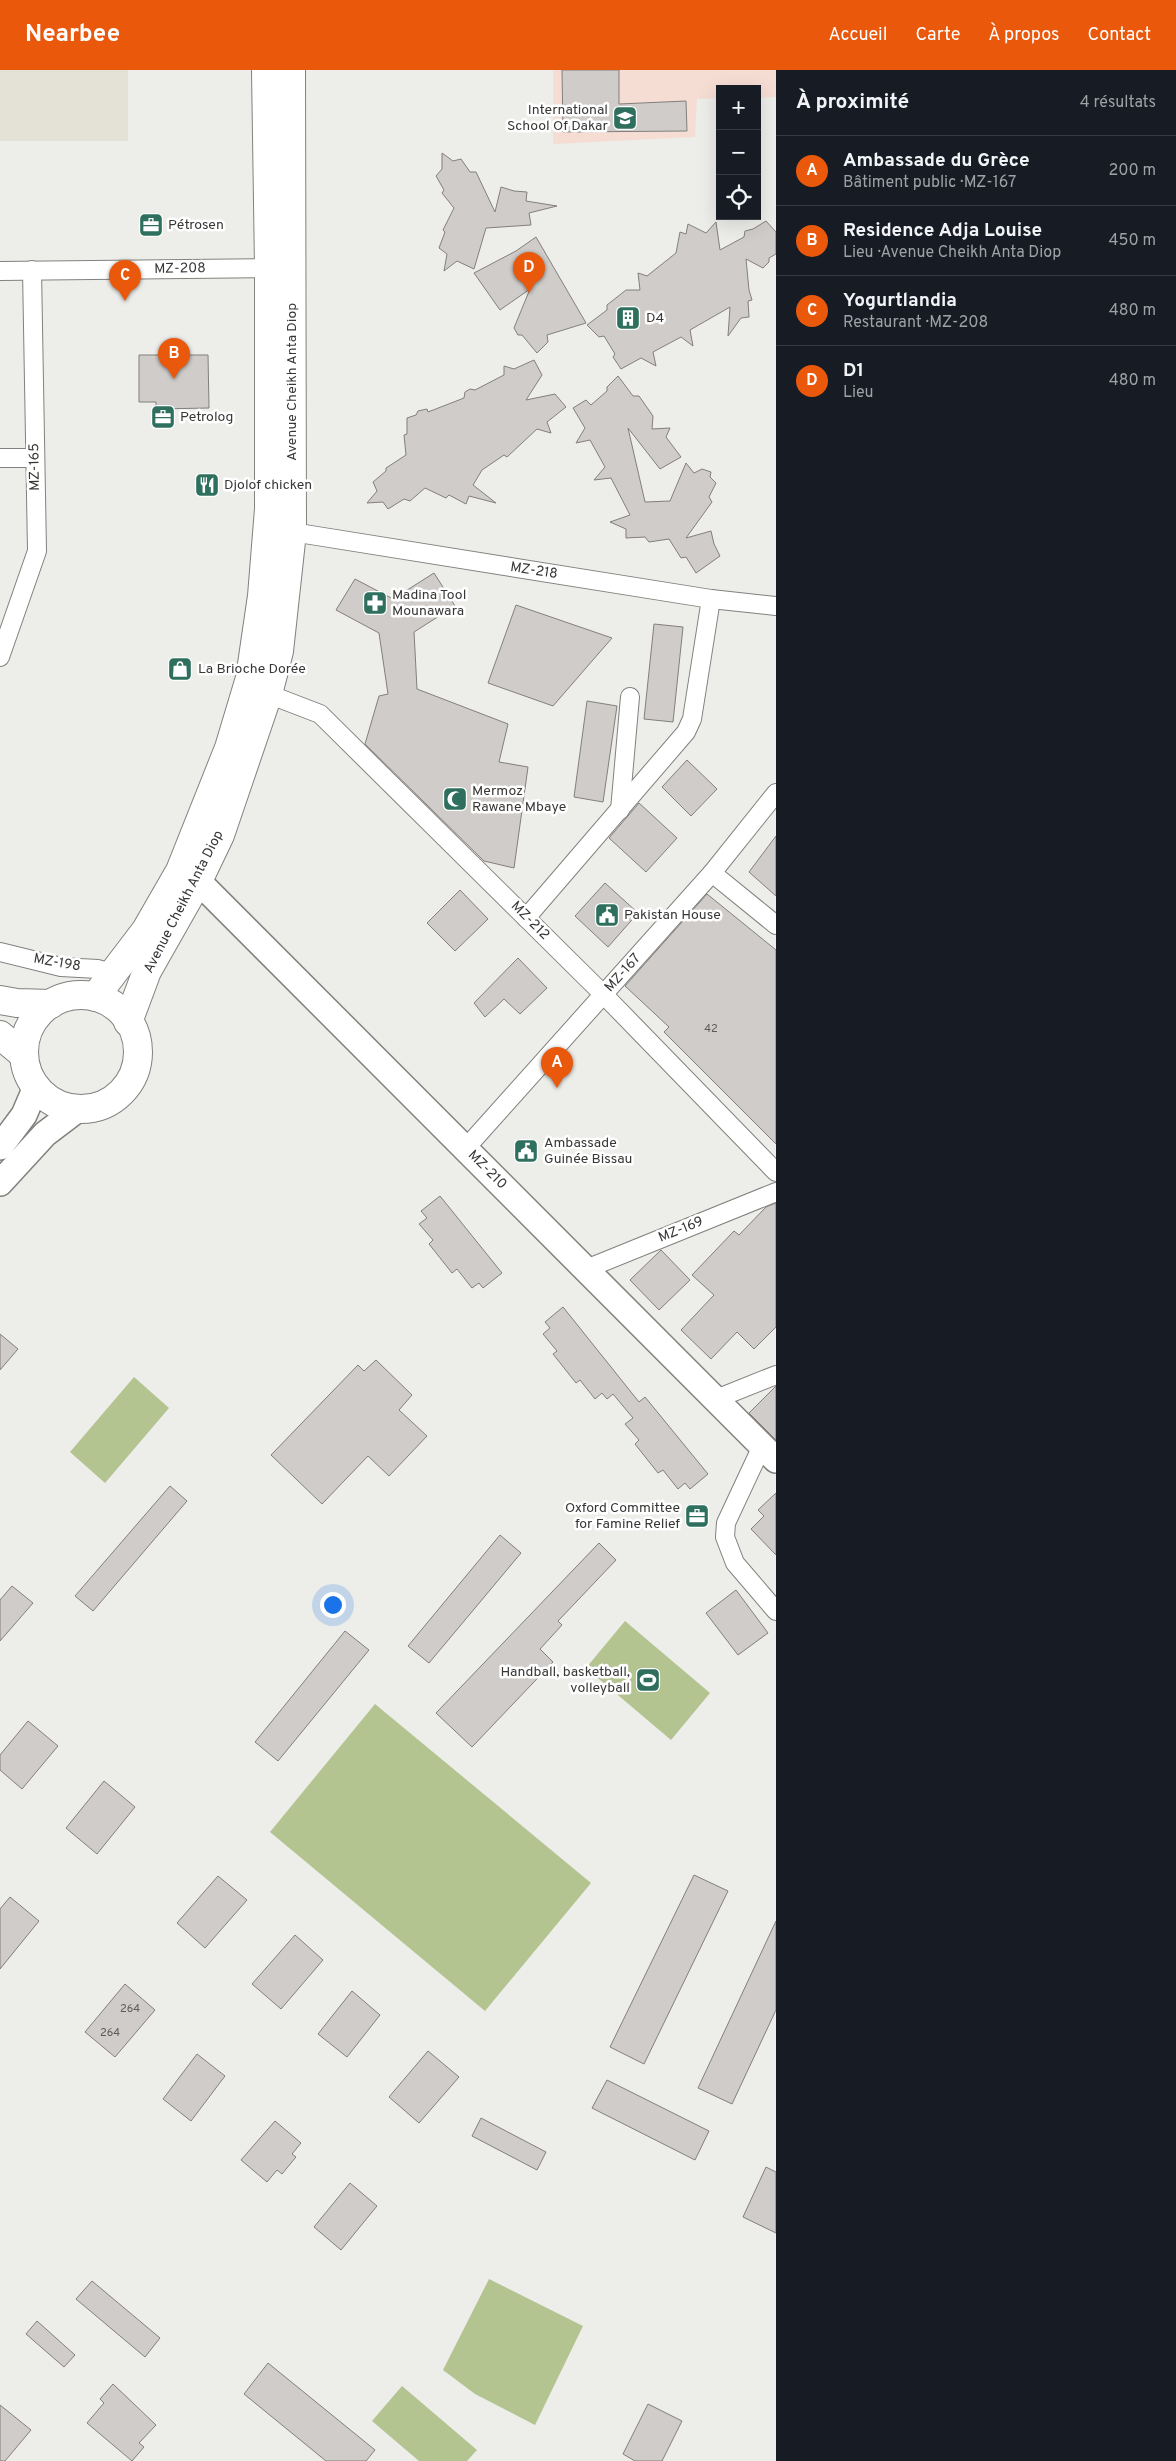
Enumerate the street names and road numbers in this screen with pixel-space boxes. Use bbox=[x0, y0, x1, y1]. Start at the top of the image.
street label: MZ-208 bbox=[154, 260, 206, 278]
street label: Avenue Cheikh Anta Diop bbox=[284, 303, 301, 461]
street label: MZ-165 bbox=[26, 443, 44, 491]
street label: MZ-218 bbox=[509, 559, 559, 583]
street label: Avenue Cheikh Anta Diop bbox=[141, 828, 228, 976]
street label: MZ-212 bbox=[507, 898, 553, 944]
street label: MZ-198 bbox=[32, 950, 82, 976]
street label: MZ-167 bbox=[601, 950, 645, 996]
street label: MZ-210 bbox=[464, 1147, 510, 1193]
street label: MZ-169 bbox=[656, 1213, 706, 1247]

